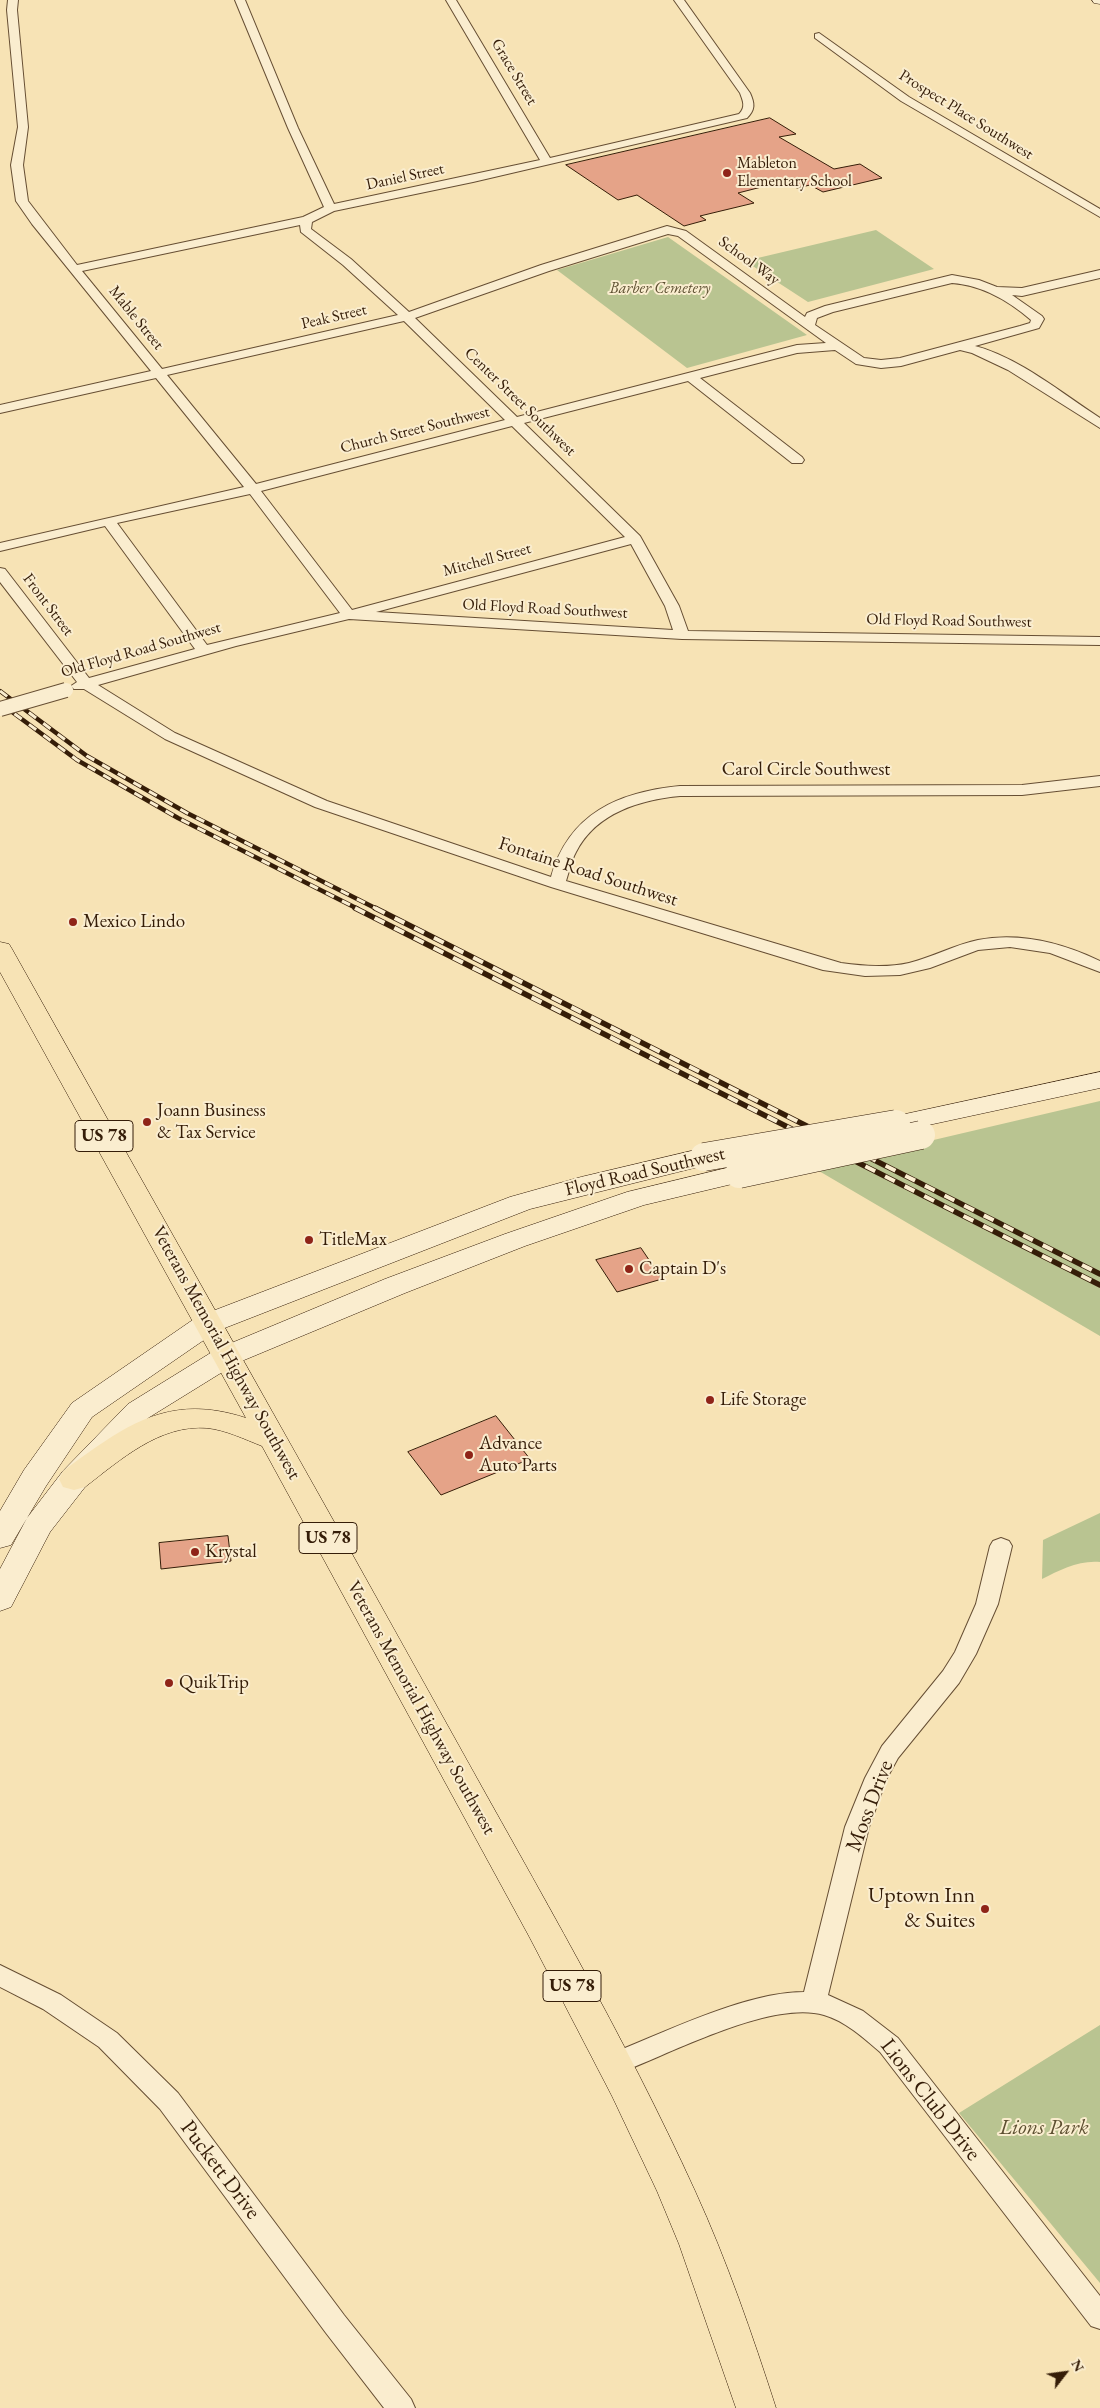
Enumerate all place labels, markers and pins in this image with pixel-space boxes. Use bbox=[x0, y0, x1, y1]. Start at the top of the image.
place label: Mableton Elementary School bbox=[737, 154, 852, 192]
marker: Mableton Elementary School bbox=[721, 167, 733, 179]
place label: Mexico Lindo bbox=[83, 911, 185, 933]
marker: Mexico Lindo bbox=[67, 916, 79, 928]
place label: Joann Business & Tax Service bbox=[157, 1100, 266, 1144]
marker: Joann Business & Tax Service bbox=[141, 1116, 153, 1128]
place label: TitleMax bbox=[319, 1229, 387, 1251]
marker: TitleMax bbox=[303, 1234, 315, 1246]
place label: Captain D's bbox=[639, 1258, 726, 1280]
marker: Captain D's bbox=[623, 1263, 635, 1275]
place label: Life Storage bbox=[720, 1389, 806, 1411]
marker: Life Storage bbox=[704, 1394, 716, 1406]
place label: Advance Auto Parts bbox=[479, 1433, 557, 1477]
marker: Advance Auto Parts bbox=[463, 1449, 475, 1461]
place label: Krystal bbox=[205, 1541, 257, 1563]
marker: Krystal bbox=[189, 1546, 201, 1558]
place label: QuikTrip bbox=[179, 1672, 249, 1694]
marker: QuikTrip bbox=[163, 1677, 175, 1689]
place label: Uptown Inn & Suites bbox=[868, 1883, 975, 1934]
marker: Uptown Inn & Suites bbox=[979, 1903, 991, 1915]

